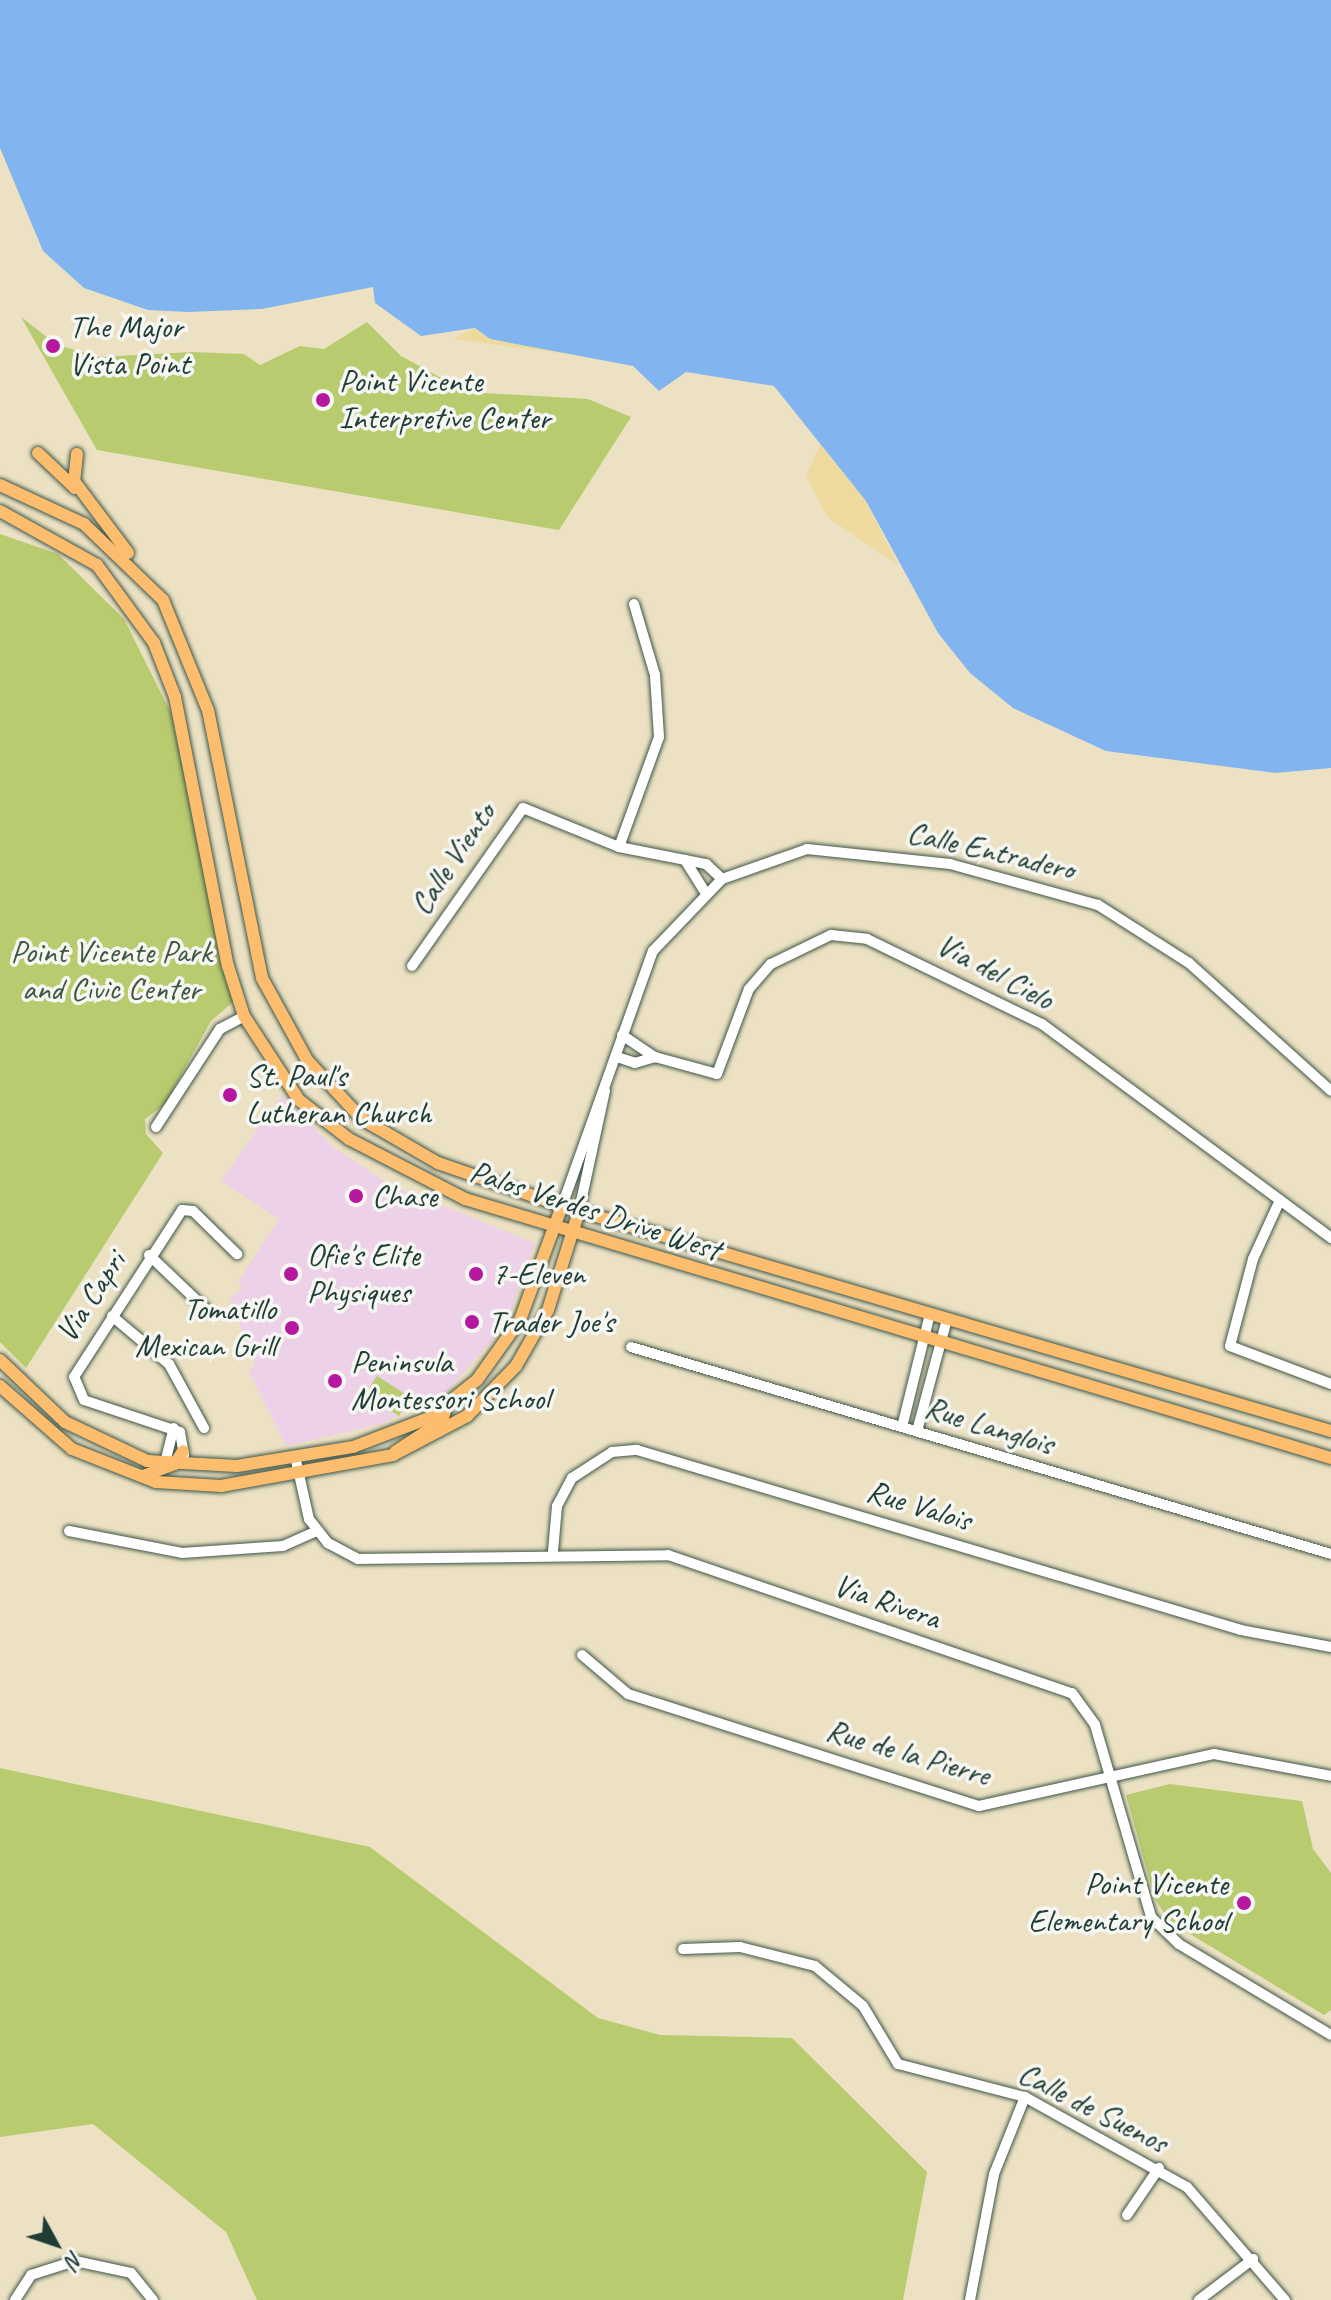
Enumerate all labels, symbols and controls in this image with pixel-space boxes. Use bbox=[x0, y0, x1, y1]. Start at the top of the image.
place label: The Major Vista Point bbox=[69, 309, 189, 384]
marker: The Major Vista Point bbox=[44, 337, 62, 355]
place label: Point Vicente Interpretive Center bbox=[339, 363, 550, 438]
marker: Point Vicente Interpretive Center bbox=[314, 391, 332, 409]
street label: Calle Viento bbox=[402, 796, 504, 922]
street label: Calle Entradero bbox=[903, 813, 1079, 889]
street label: Via del Cielo bbox=[930, 925, 1060, 1019]
park label: Point Vicente Park and Civic Center bbox=[10, 934, 212, 1009]
place label: St. Paul's Lutheran Church bbox=[246, 1058, 433, 1133]
marker: St. Paul's Lutheran Church bbox=[221, 1086, 239, 1104]
street label: Palos Verdes Drive West bbox=[465, 1152, 725, 1270]
place label: Chase bbox=[372, 1177, 437, 1215]
marker: Chase bbox=[347, 1187, 365, 1205]
place label: Ofie's Elite Physiques bbox=[307, 1237, 420, 1312]
street label: Via Capri bbox=[47, 1244, 135, 1350]
place label: 7-Eleven bbox=[492, 1255, 585, 1293]
marker: Ofie's Elite Physiques bbox=[282, 1265, 300, 1283]
marker: 7-Eleven bbox=[467, 1265, 485, 1283]
place label: Tomatillo Mexican Grill bbox=[135, 1291, 276, 1366]
place label: Trader Joe's bbox=[488, 1303, 614, 1341]
marker: Trader Joe's bbox=[463, 1313, 481, 1331]
marker: Tomatillo Mexican Grill bbox=[283, 1319, 301, 1337]
place label: Peninsula Montessori School bbox=[351, 1344, 548, 1419]
marker: Peninsula Montessori School bbox=[326, 1372, 344, 1390]
street label: Rue Langlois bbox=[920, 1388, 1058, 1464]
street label: Rue Valois bbox=[862, 1472, 976, 1540]
street label: Via Rivera bbox=[828, 1566, 946, 1638]
street label: Rue de la Pierre bbox=[821, 1711, 995, 1795]
place label: Point Vicente Elementary School bbox=[1028, 1866, 1228, 1941]
marker: Point Vicente Elementary School bbox=[1235, 1894, 1253, 1912]
street label: Calle de Suenos bbox=[1012, 2054, 1174, 2162]
north arrow bbox=[16, 2204, 96, 2284]
text: N bbox=[59, 2245, 89, 2274]

